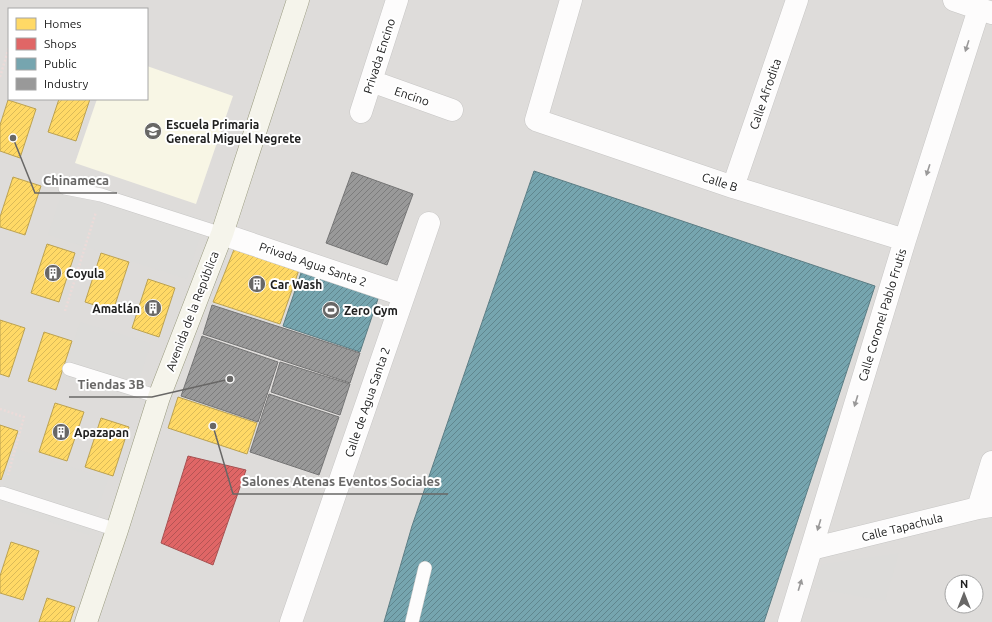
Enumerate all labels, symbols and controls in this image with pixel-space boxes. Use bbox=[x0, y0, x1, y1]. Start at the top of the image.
legend bbox=[8, 8, 148, 100]
text: Homes bbox=[44, 17, 82, 30]
street label: Privada Encino bbox=[361, 17, 397, 95]
text: Shops bbox=[44, 37, 76, 50]
one-way arrow bbox=[964, 40, 970, 52]
text: Public bbox=[44, 57, 77, 70]
street label: Calle Afrodita bbox=[747, 57, 783, 131]
text: Industry bbox=[44, 77, 89, 90]
street label: Encino bbox=[393, 84, 431, 108]
place label: Escuela Primaria General Miguel Negrete bbox=[166, 118, 301, 145]
school or university icon: Escuela Primaria General Miguel Negrete bbox=[143, 121, 163, 141]
one-way arrow bbox=[925, 164, 931, 176]
callout: Chinameca bbox=[35, 168, 117, 193]
street label: Calle B bbox=[700, 170, 740, 194]
text: Chinameca bbox=[43, 173, 109, 187]
street label: Privada Agua Santa 2 bbox=[258, 240, 368, 288]
street label: Calle Coronel Pablo Frutis bbox=[856, 247, 908, 383]
street label: Avenida de la República bbox=[163, 249, 221, 373]
building icon: Coyula bbox=[43, 263, 63, 283]
place label: Coyula bbox=[66, 267, 104, 280]
building icon: Car Wash bbox=[247, 274, 267, 294]
place label: Car Wash bbox=[270, 278, 322, 291]
building icon: Amatlán bbox=[143, 298, 163, 318]
sports icon: Zero Gym bbox=[321, 300, 341, 320]
place label: Amatlán bbox=[92, 302, 140, 315]
place label: Zero Gym bbox=[344, 304, 398, 317]
street label: Calle de Agua Santa 2 bbox=[342, 345, 392, 459]
callout: Tiendas 3B bbox=[69, 372, 152, 397]
text: Tiendas 3B bbox=[78, 377, 145, 391]
one-way arrow bbox=[853, 395, 859, 407]
building icon: Apazapan bbox=[51, 422, 71, 442]
place label: Apazapan bbox=[74, 426, 129, 439]
callout: Salones Atenas Eventos Sociales bbox=[233, 469, 448, 494]
text: Salones Atenas Eventos Sociales bbox=[242, 474, 440, 488]
street label: Calle Tapachula bbox=[860, 511, 944, 543]
one-way arrow bbox=[815, 520, 821, 532]
north arrow bbox=[944, 574, 984, 614]
text: N bbox=[960, 578, 968, 590]
one-way arrow bbox=[797, 579, 803, 591]

